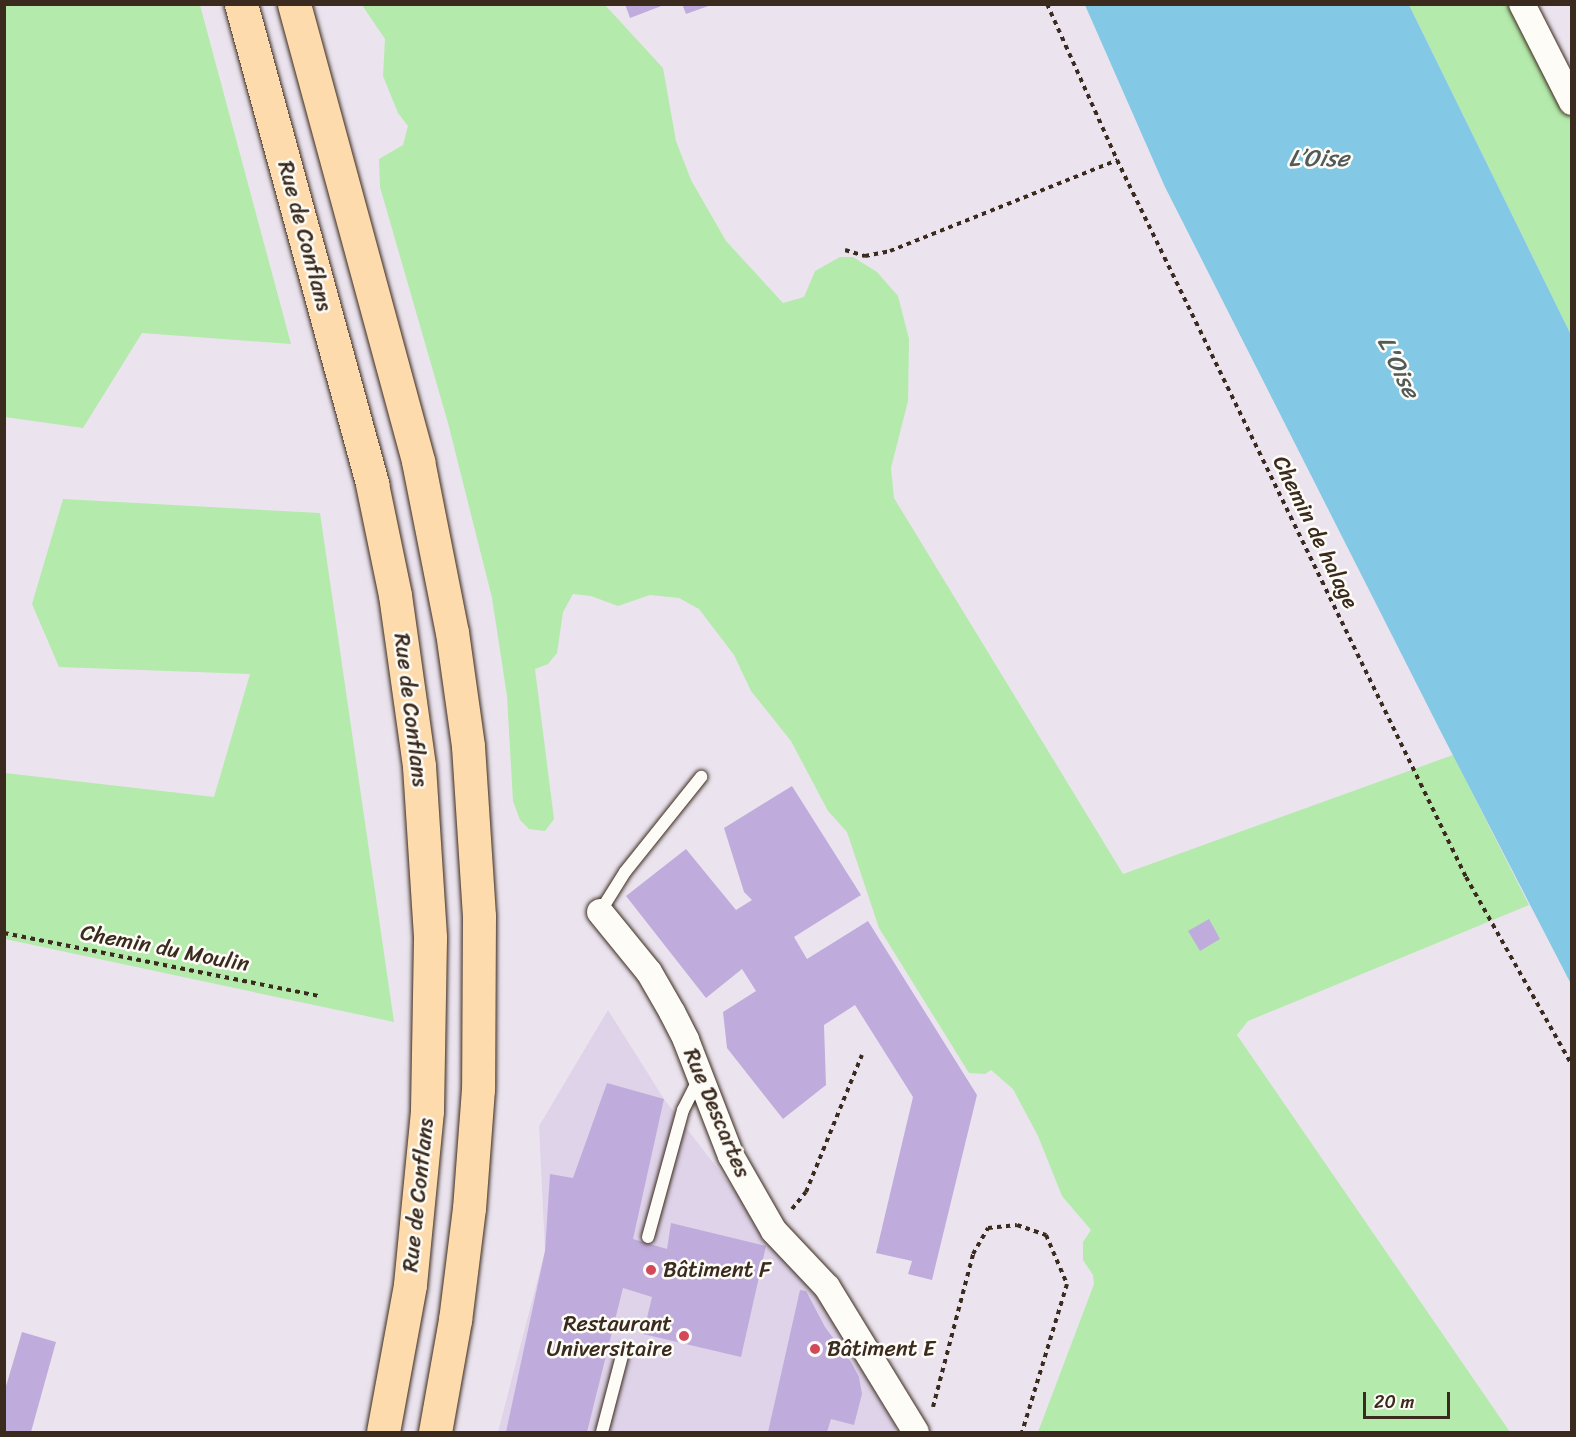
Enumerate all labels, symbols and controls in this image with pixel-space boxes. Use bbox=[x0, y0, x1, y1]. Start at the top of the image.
water label: L’Oise bbox=[1289, 145, 1349, 173]
street label: Rue de Conflans bbox=[272, 157, 338, 315]
water label: L'Oise bbox=[1371, 331, 1425, 403]
street label: Chemin de halage bbox=[1267, 451, 1365, 613]
street label: Rue de Conflans bbox=[388, 631, 434, 789]
street label: Chemin du Moulin bbox=[78, 919, 252, 977]
street label: Rue Descartes bbox=[678, 1044, 756, 1182]
street label: Rue de Conflans bbox=[397, 1116, 439, 1274]
place label: Bâtiment F bbox=[663, 1257, 771, 1283]
marker: Bâtiment F bbox=[644, 1263, 658, 1277]
place label: Restaurant Universitaire bbox=[546, 1310, 672, 1362]
marker: Restaurant Universitaire bbox=[677, 1329, 691, 1343]
place label: Bâtiment E bbox=[827, 1336, 935, 1362]
marker: Bâtiment E bbox=[808, 1342, 822, 1356]
scale bar bbox=[1366, 1380, 1453, 1418]
text: 20 m bbox=[1374, 1386, 1414, 1418]

